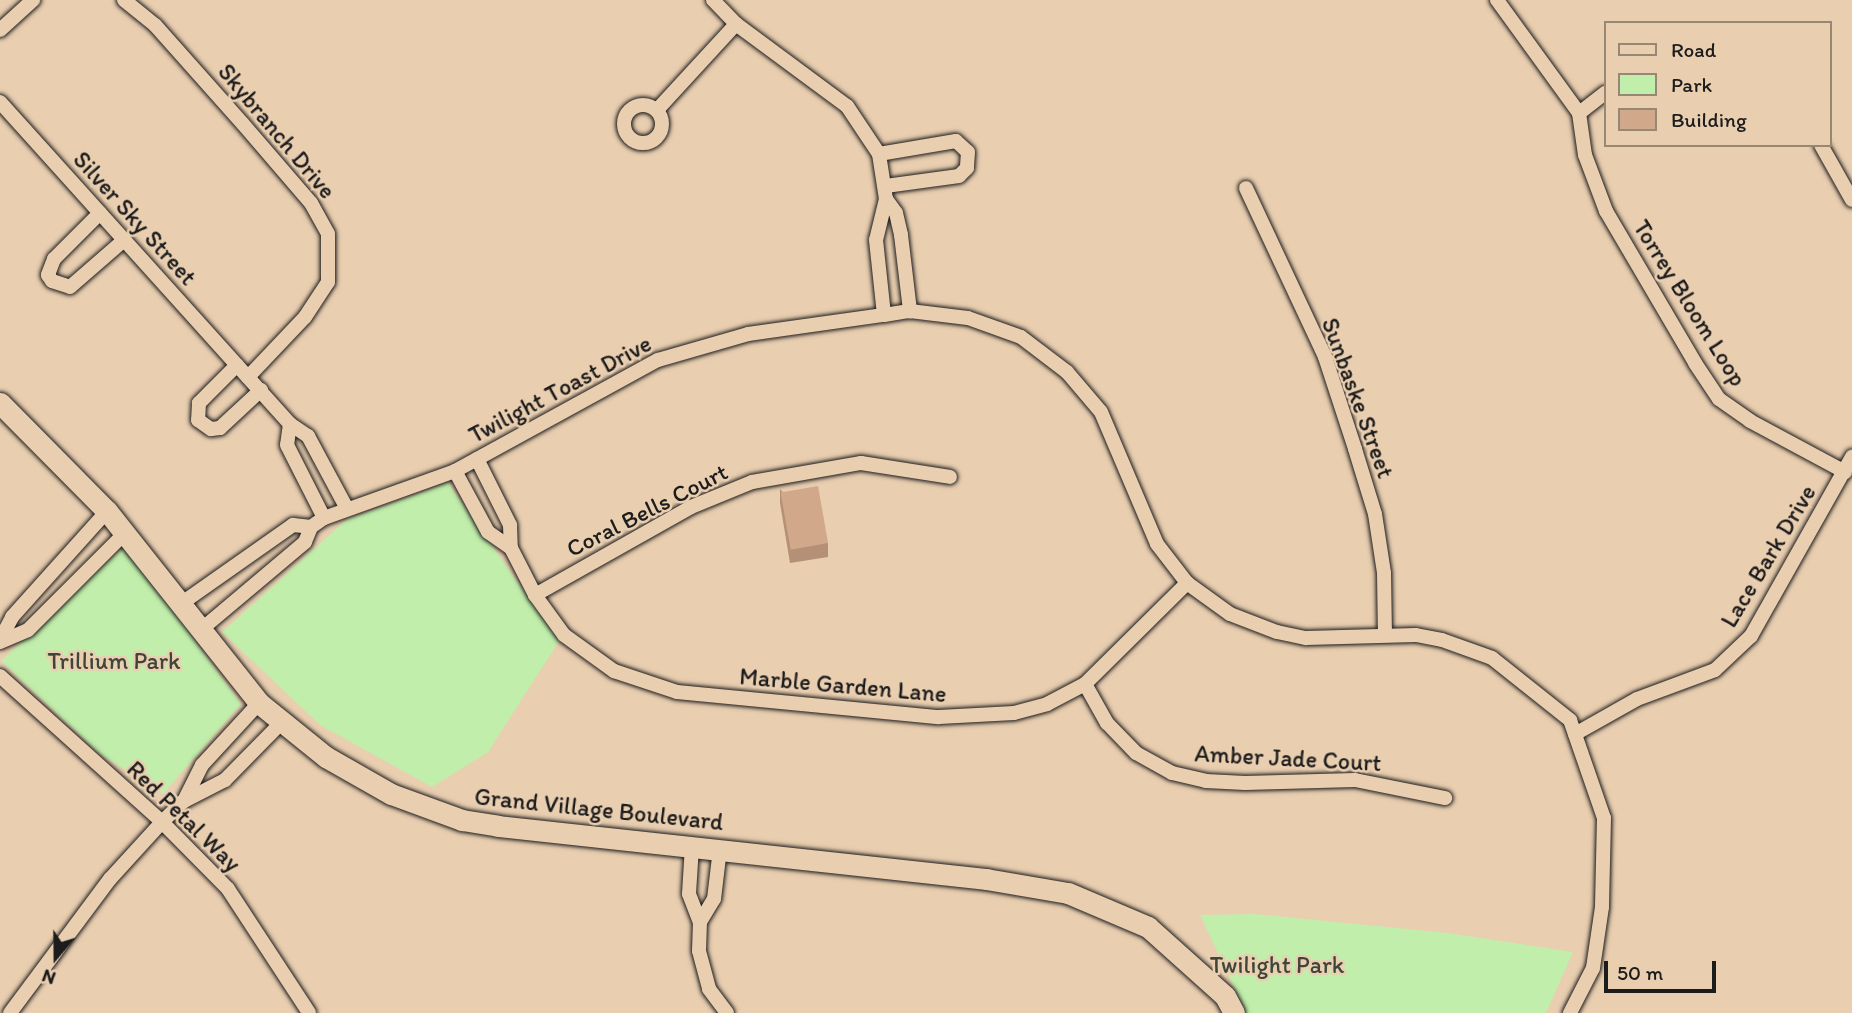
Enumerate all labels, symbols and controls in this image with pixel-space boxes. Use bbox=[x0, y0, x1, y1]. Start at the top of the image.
legend bbox=[1604, 21, 1831, 147]
text: Road bbox=[1671, 37, 1716, 62]
street label: Skybranch Drive bbox=[212, 57, 342, 205]
text: Park bbox=[1671, 72, 1712, 97]
text: Building bbox=[1671, 107, 1747, 132]
street label: Silver Sky Street bbox=[67, 145, 203, 291]
street label: Torrey Bloom Loop bbox=[1627, 214, 1753, 392]
street label: Sunbaske Street bbox=[1316, 314, 1400, 482]
street label: Twilight Toast Drive bbox=[465, 329, 655, 449]
street label: Coral Bells Court bbox=[561, 457, 733, 563]
street label: Lace Bark Drive bbox=[1714, 479, 1822, 633]
park label: Trillium Park bbox=[47, 647, 181, 675]
street label: Marble Garden Lane bbox=[738, 662, 948, 708]
street label: Amber Jade Court bbox=[1194, 739, 1382, 777]
street label: Red Petal Way bbox=[122, 755, 246, 877]
street label: Grand Village Boulevard bbox=[473, 782, 725, 836]
north arrow bbox=[21, 922, 91, 992]
scale bar bbox=[1607, 946, 1719, 990]
park label: Twilight Park bbox=[1210, 951, 1344, 979]
text: 50 m bbox=[1617, 960, 1663, 985]
text: N bbox=[39, 964, 59, 990]

